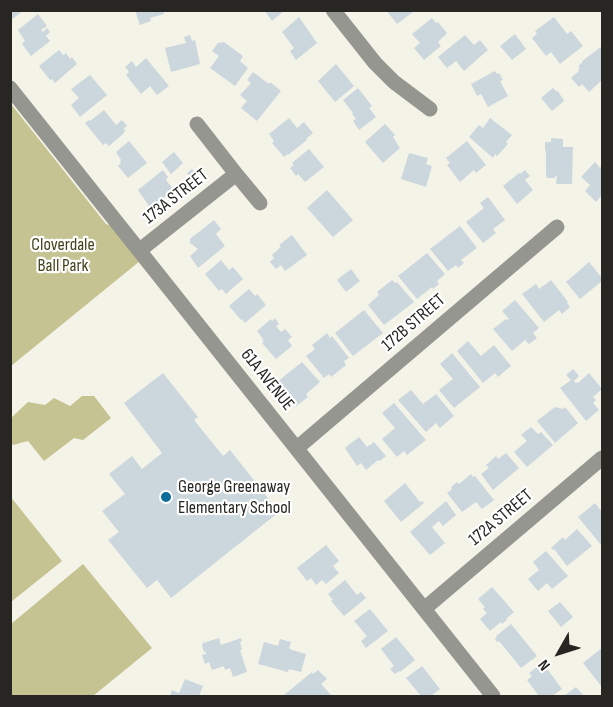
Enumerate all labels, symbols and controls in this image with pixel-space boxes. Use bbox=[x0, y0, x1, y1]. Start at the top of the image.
street label: 173A STREET bbox=[139, 165, 213, 229]
park label: Cloverdale Ball Park bbox=[31, 234, 95, 276]
street label: 172B STREET bbox=[378, 290, 450, 356]
street label: 61A AVENUE bbox=[236, 345, 298, 415]
place label: George Greenaway Elementary School bbox=[178, 476, 291, 518]
street label: 172A STREET bbox=[465, 485, 537, 551]
marker: George Greenaway Elementary School bbox=[159, 490, 173, 504]
north arrow bbox=[529, 623, 589, 683]
text: N bbox=[535, 655, 555, 674]

